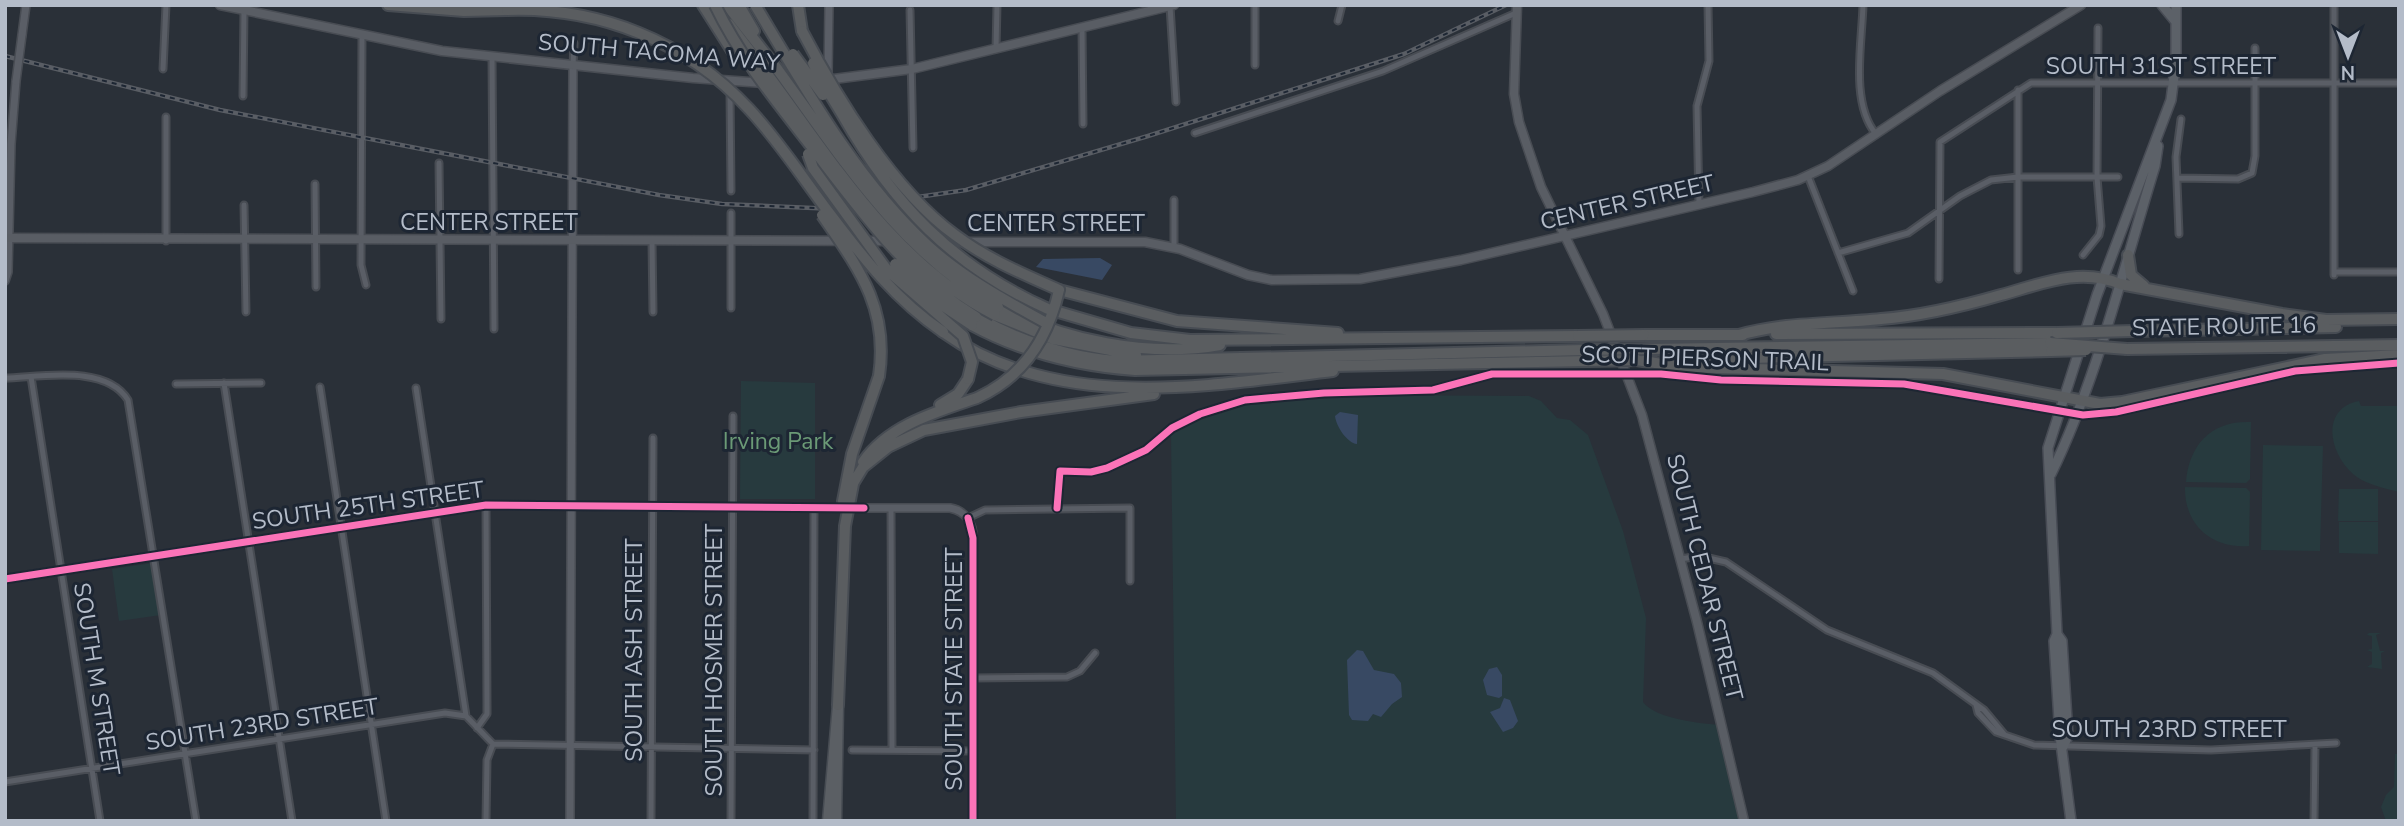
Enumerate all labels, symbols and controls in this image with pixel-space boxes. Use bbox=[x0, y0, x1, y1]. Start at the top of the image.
north arrow bbox=[2313, 21, 2383, 91]
street label: SOUTH TACOMA WAY bbox=[537, 26, 781, 79]
street label: SOUTH 31ST STREET bbox=[2046, 51, 2276, 82]
text: N bbox=[2341, 59, 2355, 85]
street label: CENTER STREET bbox=[1537, 167, 1717, 238]
street label: CENTER STREET bbox=[400, 207, 578, 238]
street label: CENTER STREET bbox=[967, 208, 1145, 239]
street label: STATE ROUTE 16 bbox=[2132, 309, 2317, 344]
street label: SCOTT PIERSON TRAIL bbox=[1581, 339, 1830, 378]
park label: Irving Park bbox=[723, 426, 834, 457]
street label: SOUTH CEDAR STREET bbox=[1659, 451, 1750, 704]
street label: SOUTH 25TH STREET bbox=[250, 474, 486, 537]
street label: SOUTH HOSMER STREET bbox=[699, 523, 730, 796]
street label: SOUTH ASH STREET bbox=[619, 538, 650, 762]
street label: SOUTH STATE STREET bbox=[939, 547, 970, 791]
street label: SOUTH M STREET bbox=[66, 580, 127, 778]
street label: SOUTH 23RD STREET bbox=[144, 691, 381, 758]
street label: SOUTH 23RD STREET bbox=[2051, 714, 2287, 745]

